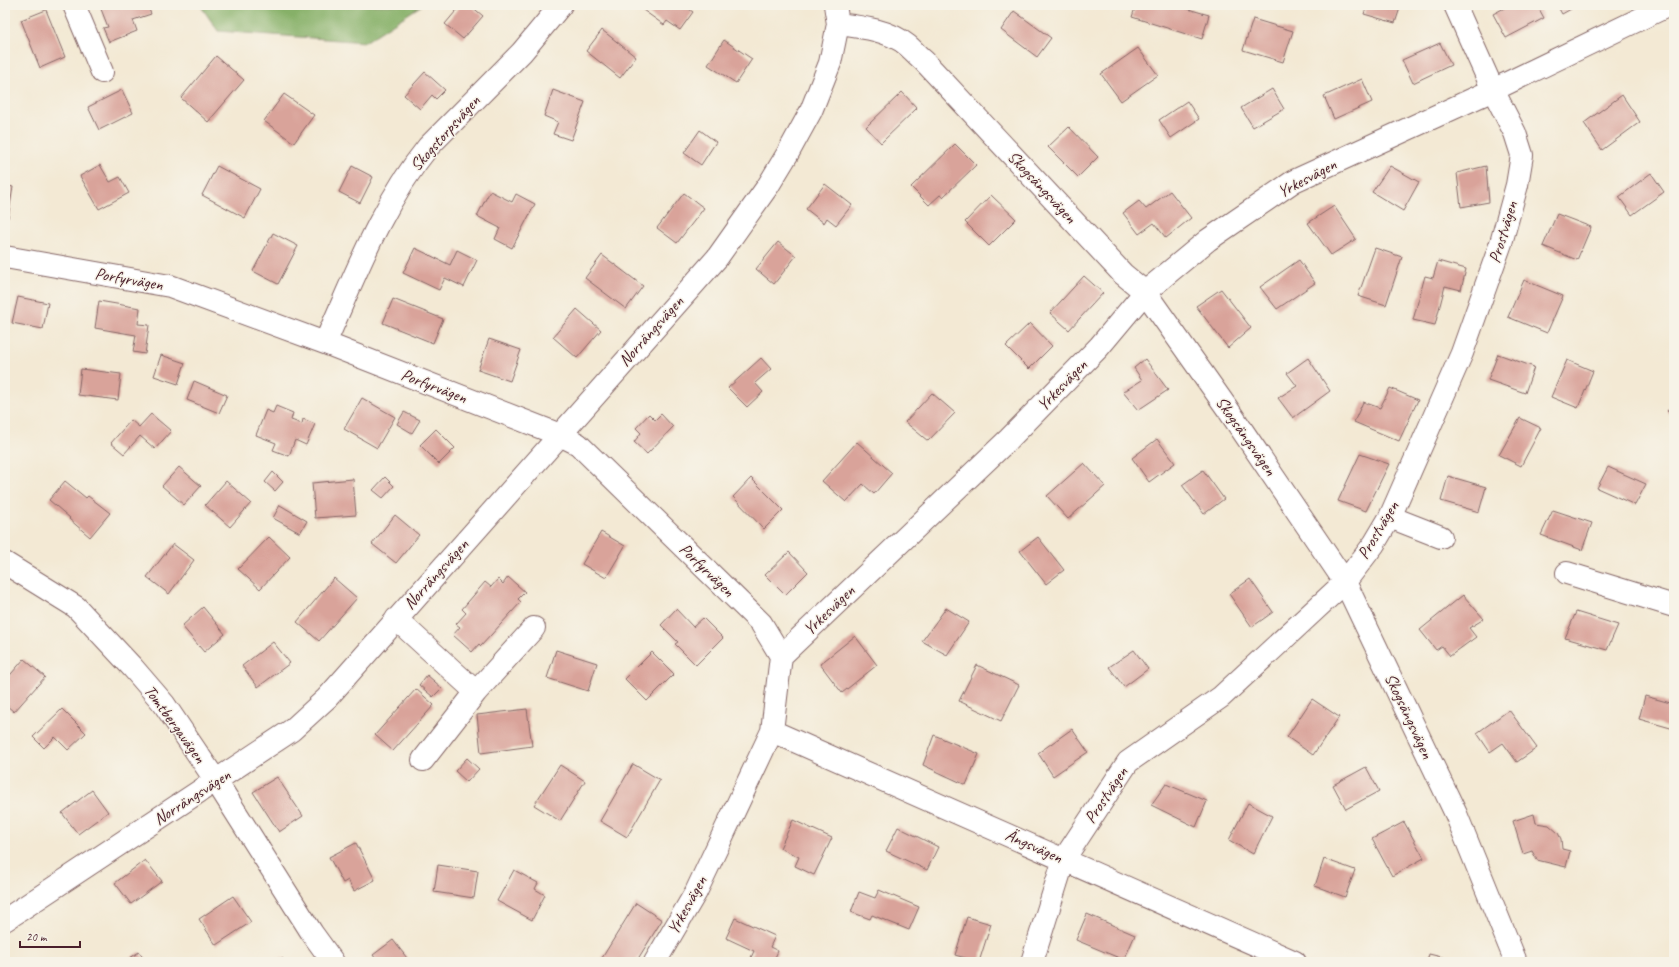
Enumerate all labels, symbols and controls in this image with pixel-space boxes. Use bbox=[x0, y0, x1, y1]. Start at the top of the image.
street label: Skogstorpsvägen bbox=[405, 90, 485, 175]
street label: Skogsängsvägen bbox=[1003, 146, 1081, 228]
street label: Yrkesvägen bbox=[1274, 154, 1340, 202]
street label: Prostvägen bbox=[1484, 198, 1522, 266]
street label: Porfyrvägen bbox=[93, 263, 165, 295]
street label: Norrängsvägen bbox=[614, 291, 688, 371]
street label: Yrkesvägen bbox=[1032, 355, 1092, 415]
street label: Porfyrvägen bbox=[398, 364, 470, 408]
street label: Skogsängsvägen bbox=[1211, 392, 1281, 480]
street label: Prostvägen bbox=[1353, 497, 1404, 563]
street label: Norrängsvägen bbox=[399, 534, 473, 614]
street label: Porfyrvägen bbox=[675, 539, 739, 602]
street label: Yrkesvägen bbox=[799, 580, 859, 640]
street label: Skogsängsvägen bbox=[1380, 670, 1438, 762]
street label: Tomtbergavägen bbox=[140, 681, 211, 768]
street label: Prostvägen bbox=[1079, 762, 1133, 827]
street label: Norrängsvägen bbox=[150, 764, 235, 830]
street label: Ängsvägen bbox=[1002, 824, 1066, 868]
street label: Yrkesvägen bbox=[662, 872, 712, 938]
scale bar bbox=[20, 923, 80, 949]
text: 20 m bbox=[26, 929, 48, 945]

